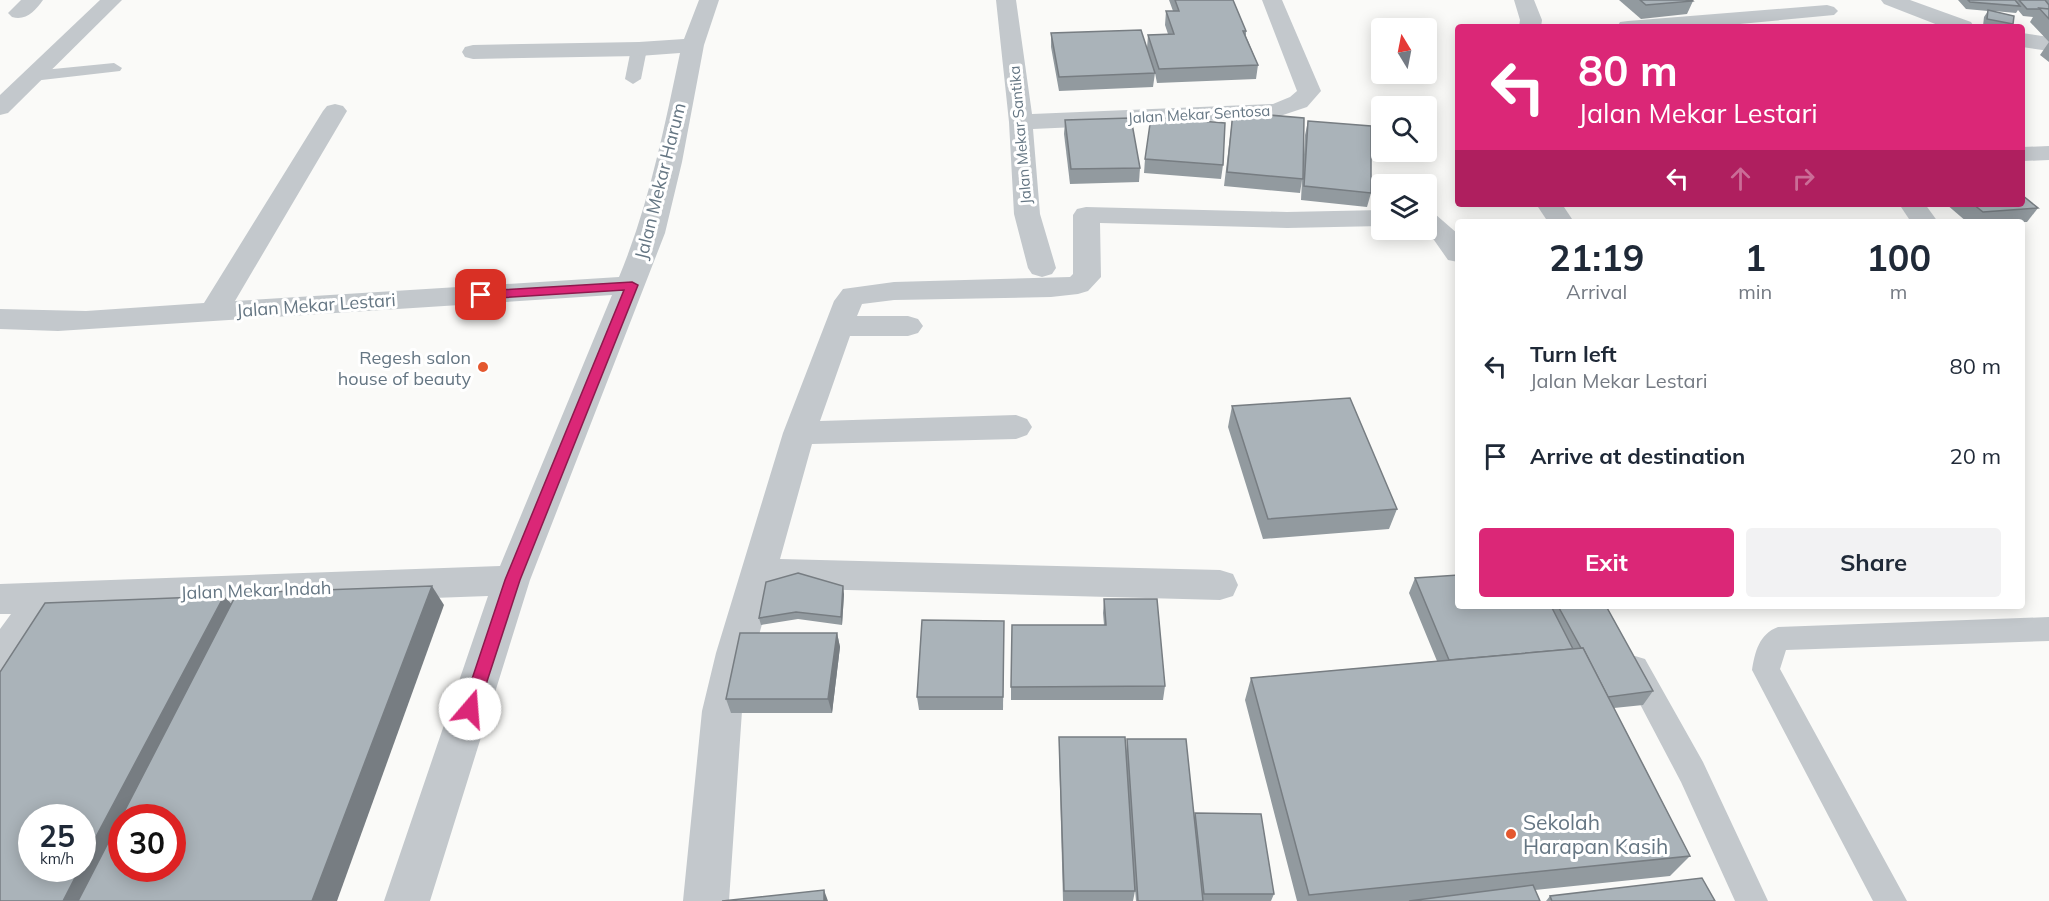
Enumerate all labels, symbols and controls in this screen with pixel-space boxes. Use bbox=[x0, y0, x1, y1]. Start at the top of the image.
north arrow bbox=[1371, 18, 1437, 84]
map controls bbox=[1371, 18, 1437, 240]
text: 80 m bbox=[1578, 44, 1678, 97]
icon: left bbox=[1479, 48, 1557, 126]
street label: Jalan Mekar Santika bbox=[1004, 65, 1036, 205]
button: search bbox=[1371, 96, 1437, 162]
text: Jalan Mekar Lestari bbox=[1578, 96, 1818, 130]
street label: Jalan Mekar Harum bbox=[629, 100, 691, 262]
street label: Jalan Mekar Sentosa bbox=[1127, 101, 1271, 127]
icon: left bbox=[1661, 162, 1694, 195]
icon: ahead bbox=[1724, 162, 1757, 195]
icon: right bbox=[1787, 162, 1820, 195]
button: layers bbox=[1371, 174, 1437, 240]
text: 21:19 bbox=[1549, 235, 1644, 280]
text: 1 bbox=[1744, 235, 1766, 280]
text: 100 bbox=[1866, 235, 1931, 280]
pin bbox=[455, 269, 506, 320]
icon: arrive bbox=[464, 278, 497, 311]
text: Arrival bbox=[1566, 279, 1627, 304]
text: min bbox=[1738, 279, 1772, 304]
text: m bbox=[1890, 279, 1907, 304]
street label: Jalan Mekar Lestari bbox=[236, 288, 396, 322]
text: Turn left bbox=[1530, 340, 1617, 368]
place label: Regesh salon house of beauty bbox=[338, 346, 471, 390]
icon: left bbox=[1479, 350, 1512, 383]
text: 80 m bbox=[1950, 352, 2001, 380]
marker: Regesh salon house of beauty bbox=[476, 360, 490, 374]
text: Jalan Mekar Lestari bbox=[1530, 368, 1708, 393]
icon: arrive bbox=[1479, 440, 1512, 473]
text: Arrive at destination bbox=[1530, 442, 1745, 470]
text: 20 m bbox=[1950, 442, 2001, 470]
button: Exit bbox=[1479, 528, 1734, 597]
button: Share bbox=[1746, 528, 2001, 597]
street label: Jalan Mekar Indah bbox=[180, 576, 332, 604]
position arrow bbox=[438, 677, 502, 741]
speed limit sign: 30 bbox=[108, 804, 186, 882]
place label: Sekolah Harapan Kasih bbox=[1523, 809, 1668, 859]
text: 25 bbox=[39, 817, 75, 855]
marker: Sekolah Harapan Kasih bbox=[1504, 827, 1518, 841]
text: km/h bbox=[40, 849, 74, 868]

